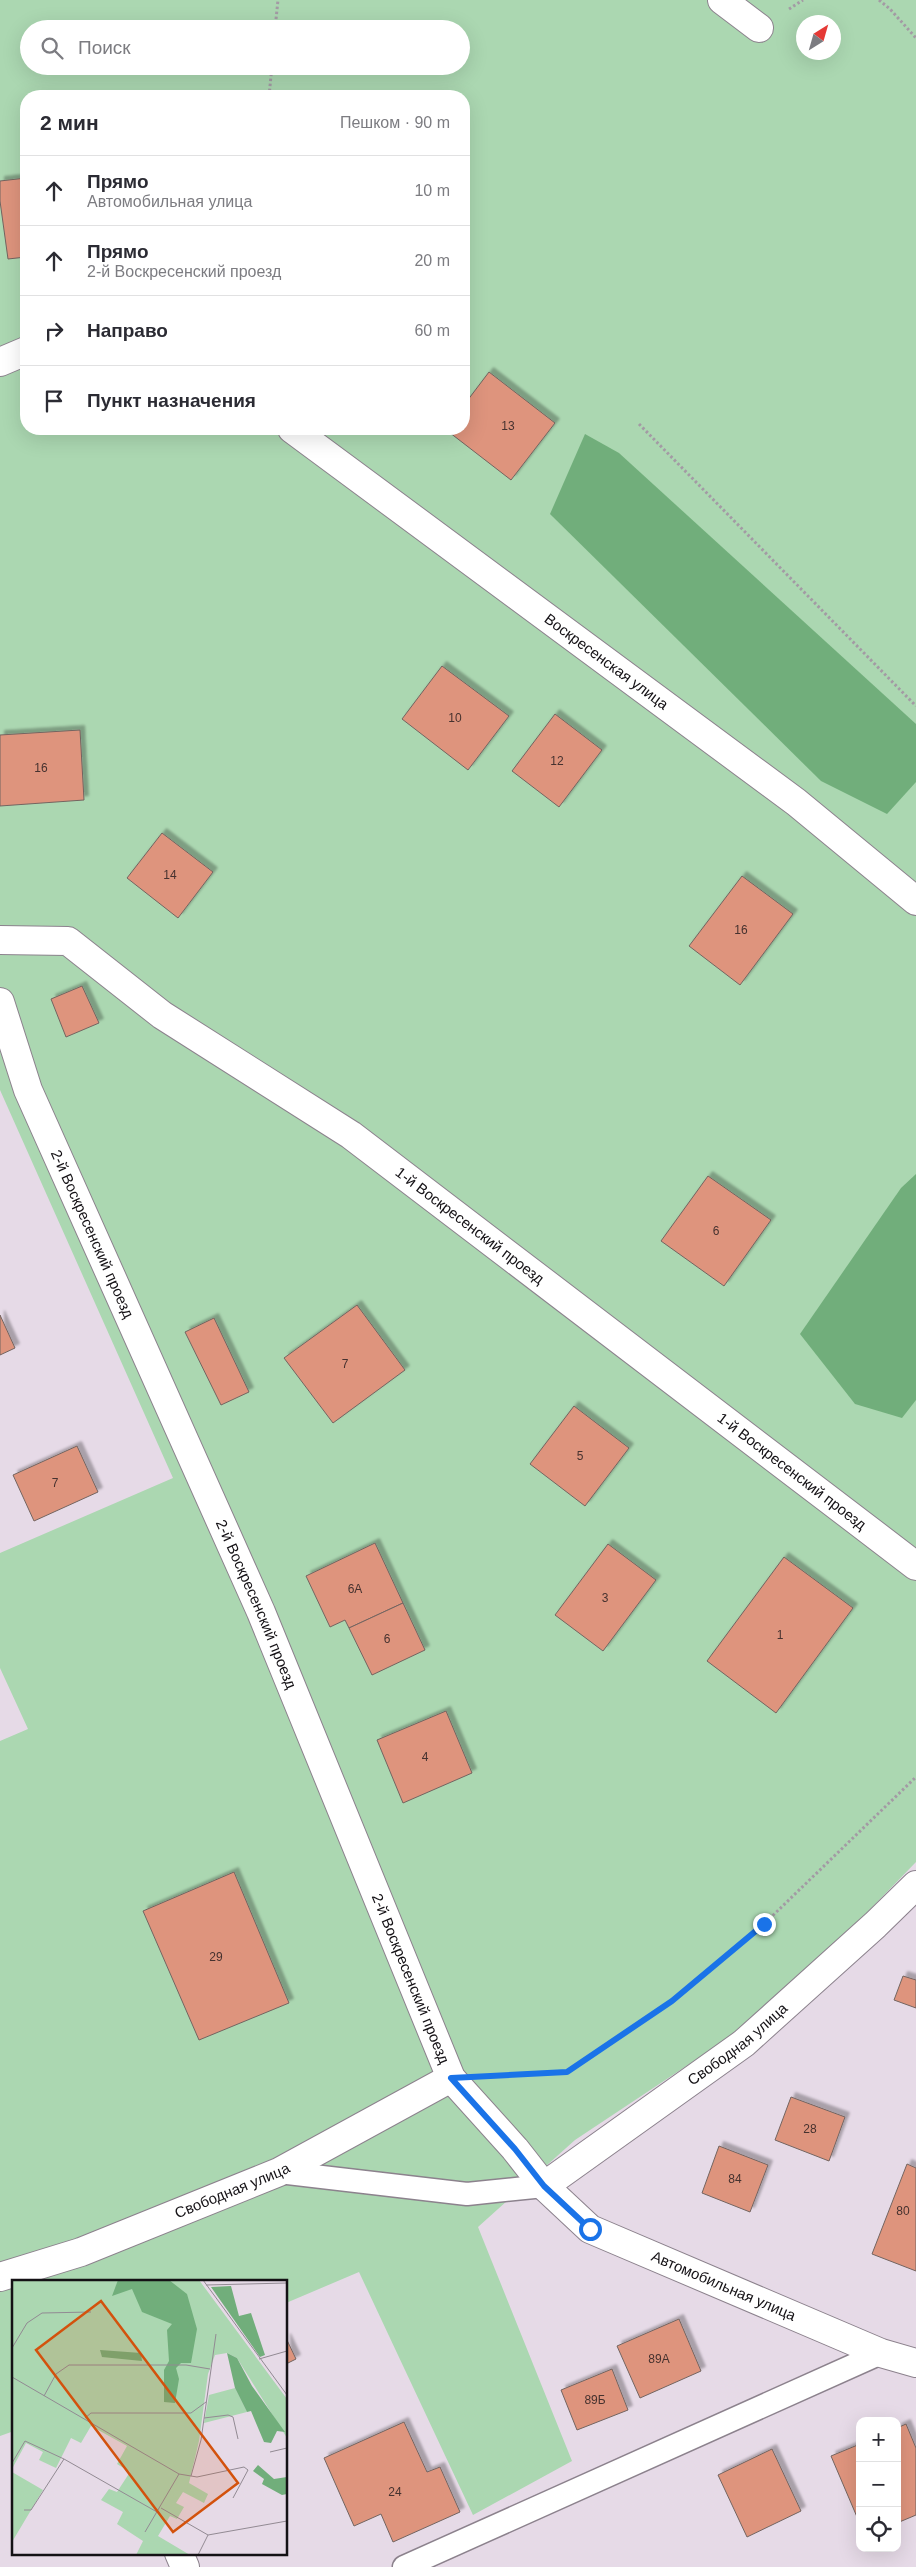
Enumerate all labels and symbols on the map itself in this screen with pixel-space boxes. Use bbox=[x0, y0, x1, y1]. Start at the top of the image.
north arrow bbox=[796, 15, 841, 60]
house number: 13 bbox=[501, 419, 515, 433]
street label: Воскресенская улица bbox=[541, 610, 672, 713]
house number: 10 bbox=[448, 711, 462, 725]
house number: 12 bbox=[550, 754, 564, 768]
house number: 16 bbox=[34, 761, 48, 775]
house number: 14 bbox=[163, 868, 177, 882]
house number: 16 bbox=[734, 923, 748, 937]
street label: 2-й Воскресенский проезд bbox=[48, 1147, 138, 1321]
street label: 1-й Воскресенский проезд bbox=[393, 1163, 548, 1287]
house number: 6 bbox=[713, 1224, 720, 1238]
house number: 7 bbox=[342, 1357, 349, 1371]
street label: 1-й Воскресенский проезд bbox=[715, 1409, 870, 1533]
house number: 5 bbox=[577, 1449, 584, 1463]
house number: 7 bbox=[52, 1476, 59, 1490]
street label: 2-й Воскресенский проезд bbox=[213, 1517, 300, 1691]
house number: 6А bbox=[348, 1582, 362, 1596]
house number: 3 bbox=[602, 1591, 609, 1605]
house number: 1 bbox=[777, 1628, 784, 1642]
house number: 6 bbox=[384, 1632, 391, 1646]
house number: 4 bbox=[422, 1750, 429, 1764]
street label: 2-й Воскресенский проезд bbox=[369, 1891, 453, 2066]
route end bbox=[753, 1913, 776, 1936]
house number: 29 bbox=[209, 1950, 223, 1964]
street label: Свободная улица bbox=[684, 1999, 791, 2089]
house number: 28 bbox=[803, 2122, 817, 2136]
street label: Свободная улица bbox=[172, 2159, 293, 2221]
house number: 84 bbox=[728, 2172, 742, 2186]
house number: 80 bbox=[896, 2204, 910, 2218]
route start bbox=[579, 2218, 602, 2241]
street label: Автомобильная улица bbox=[649, 2247, 799, 2324]
inset map bbox=[12, 2280, 288, 2554]
house number: 89А bbox=[648, 2352, 670, 2366]
house number: 89Б bbox=[584, 2393, 606, 2407]
house number: 24 bbox=[388, 2485, 402, 2499]

